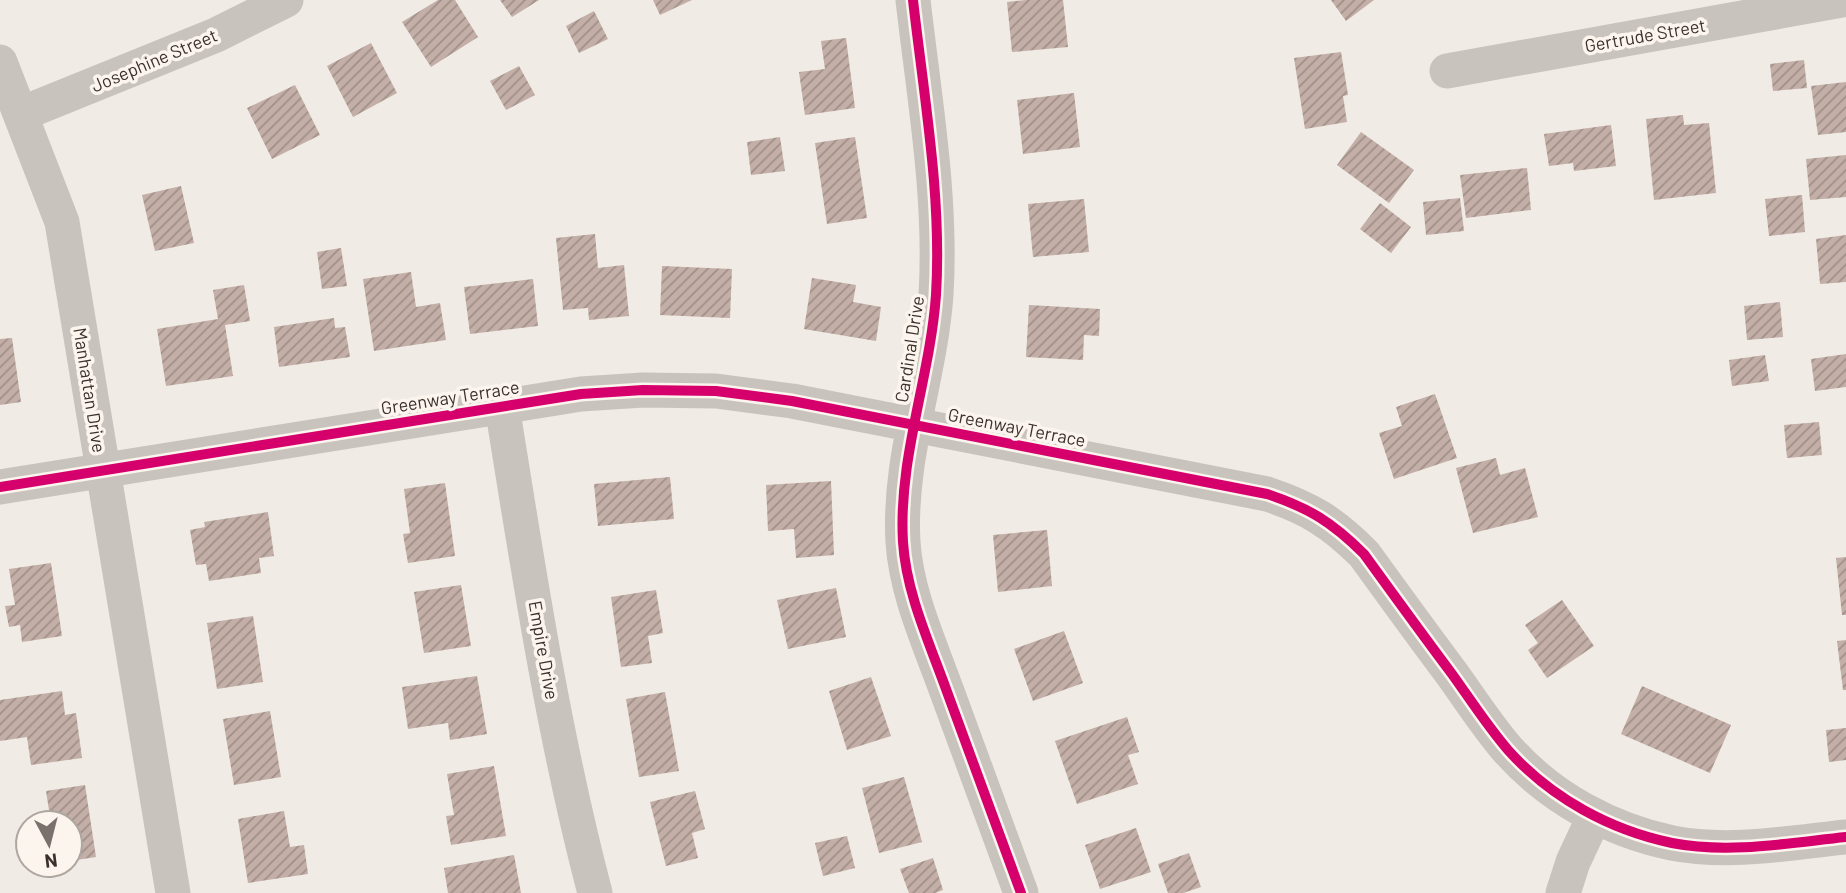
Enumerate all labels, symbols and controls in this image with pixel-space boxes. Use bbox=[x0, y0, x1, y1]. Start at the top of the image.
street label: Gertrude Street bbox=[1583, 14, 1707, 56]
street label: Josephine Street bbox=[88, 24, 220, 96]
street label: Cardinal Drive bbox=[890, 294, 928, 404]
street label: Manhattan Drive bbox=[69, 326, 111, 454]
street label: Greenway Terrace bbox=[379, 375, 521, 419]
street label: Greenway Terrace bbox=[946, 403, 1088, 451]
street label: Empire Drive bbox=[524, 599, 564, 701]
north arrow bbox=[14, 809, 84, 879]
text: N bbox=[43, 849, 59, 874]

